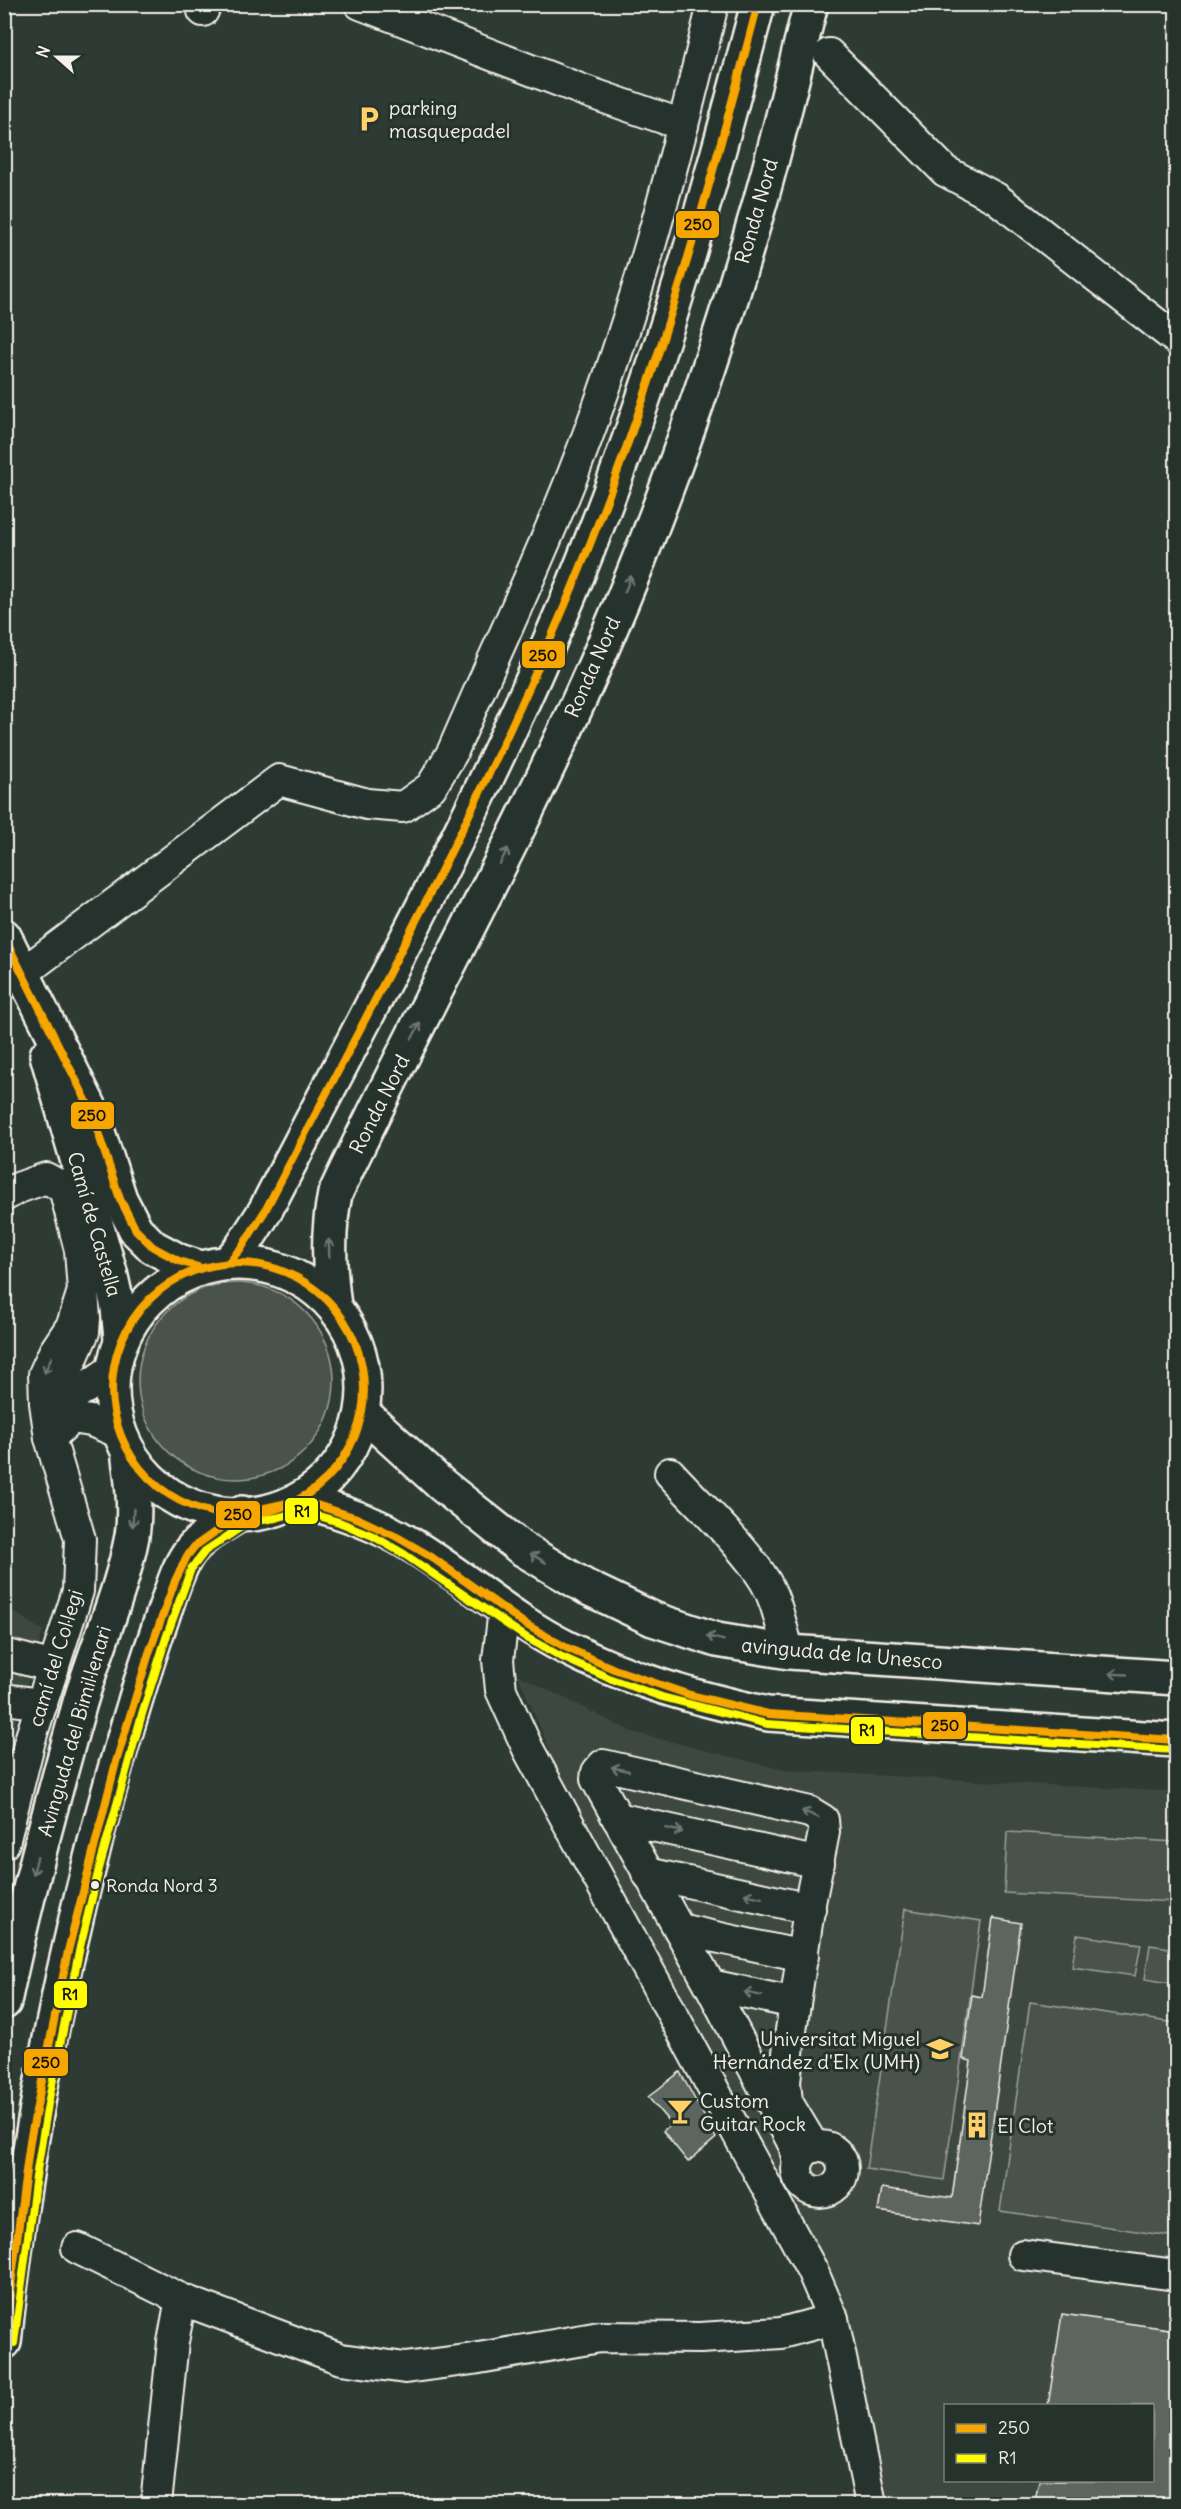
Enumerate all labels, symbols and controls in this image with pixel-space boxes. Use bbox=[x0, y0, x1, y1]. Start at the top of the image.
north arrow bbox=[27, 27, 87, 87]
text: N bbox=[32, 43, 54, 60]
place label: parking masquepadel bbox=[389, 95, 510, 143]
parking icon: parking masquepadel bbox=[354, 104, 384, 134]
street label: Ronda Nord bbox=[729, 155, 783, 266]
line badge: 250 bbox=[675, 210, 720, 239]
text: 250 bbox=[684, 214, 712, 234]
one-way arrow bbox=[623, 575, 634, 593]
street label: Ronda Nord bbox=[559, 612, 625, 721]
line badge: 250 bbox=[521, 640, 566, 669]
text: 250 bbox=[529, 645, 557, 665]
one-way arrow bbox=[498, 848, 510, 866]
one-way arrow bbox=[411, 1022, 422, 1040]
street label: Ronda Nord bbox=[343, 1050, 415, 1158]
line badge: 250 bbox=[70, 1101, 115, 1130]
text: 250 bbox=[78, 1105, 106, 1125]
street label: Camí de Castella bbox=[62, 1149, 128, 1299]
one-way arrow bbox=[323, 1238, 334, 1258]
one-way arrow bbox=[42, 1355, 53, 1373]
line badge: R1 bbox=[284, 1497, 319, 1525]
line badge: 250 bbox=[215, 1500, 261, 1529]
text: R1 bbox=[294, 1501, 310, 1521]
text: 250 bbox=[224, 1504, 252, 1524]
one-way arrow bbox=[127, 1507, 138, 1527]
one-way arrow bbox=[530, 1552, 547, 1564]
street label: camí del Col·legi bbox=[22, 1586, 88, 1730]
street label: Avinguda del Bimil·lenari bbox=[32, 1623, 116, 1839]
one-way arrow bbox=[706, 1632, 725, 1644]
street label: avinguda de la Unesco bbox=[740, 1632, 944, 1674]
one-way arrow bbox=[1109, 1669, 1129, 1680]
line badge: 250 bbox=[922, 1711, 967, 1740]
text: 250 bbox=[931, 1715, 959, 1735]
line badge: R1 bbox=[850, 1716, 884, 1745]
text: R1 bbox=[859, 1720, 875, 1740]
one-way arrow bbox=[611, 1763, 631, 1774]
one-way arrow bbox=[801, 1808, 820, 1819]
one-way arrow bbox=[664, 1825, 683, 1837]
one-way arrow bbox=[29, 1857, 41, 1876]
place label: Ronda Nord 3 bbox=[106, 1874, 218, 1897]
marker: Ronda Nord 3 bbox=[89, 1879, 101, 1891]
one-way arrow bbox=[743, 1890, 763, 1901]
line badge: R1 bbox=[53, 1980, 88, 2009]
text: R1 bbox=[62, 1984, 78, 2004]
one-way arrow bbox=[743, 1988, 763, 1999]
place label: Universitat Miguel Hernández d'Elx (UMH) bbox=[713, 2026, 920, 2074]
school or university icon: Universitat Miguel Hernández d'Elx (UMH) bbox=[925, 2034, 955, 2064]
line badge: 250 bbox=[23, 2048, 69, 2077]
text: 250 bbox=[32, 2052, 60, 2072]
place label: Custom Guitar Rock bbox=[700, 2088, 806, 2136]
bar icon: Custom Guitar Rock bbox=[665, 2096, 695, 2126]
building icon: El Clot bbox=[962, 2110, 992, 2140]
place label: El Clot bbox=[997, 2113, 1054, 2138]
legend bbox=[944, 2404, 1154, 2482]
text: 250 bbox=[998, 2416, 1030, 2439]
text: R1 bbox=[998, 2446, 1017, 2469]

